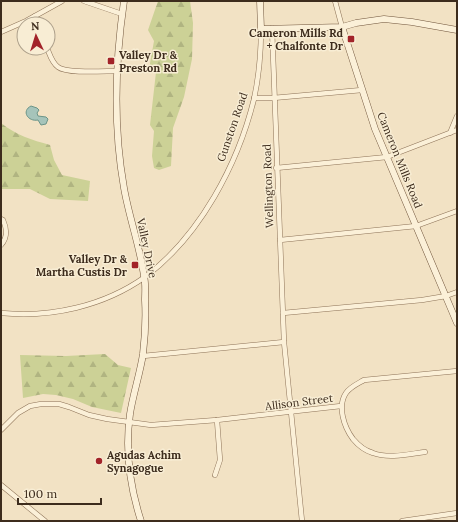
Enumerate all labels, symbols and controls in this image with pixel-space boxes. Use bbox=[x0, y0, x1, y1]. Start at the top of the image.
north arrow bbox=[16, 16, 56, 56]
text: N bbox=[31, 19, 41, 33]
place label: Cameron Mills Rd + Chalfonte Dr bbox=[249, 26, 344, 53]
marker: Cameron Mills Rd + Chalfonte Dr bbox=[346, 34, 356, 44]
place label: Valley Dr & Preston Rd bbox=[119, 48, 178, 75]
marker: Valley Dr & Preston Rd bbox=[106, 56, 116, 66]
street label: Gunston Road bbox=[214, 90, 251, 164]
street label: Cameron Mills Road bbox=[374, 110, 426, 211]
street label: Wellington Road bbox=[260, 143, 276, 228]
street label: Valley Drive bbox=[134, 216, 160, 279]
place label: Valley Dr & Martha Custis Dr bbox=[36, 252, 128, 279]
marker: Valley Dr & Martha Custis Dr bbox=[130, 260, 140, 270]
street label: Allison Street bbox=[263, 391, 334, 413]
place label: Agudas Achim Synagogue bbox=[107, 448, 181, 475]
marker: Agudas Achim Synagogue bbox=[94, 456, 104, 466]
scale bar bbox=[18, 480, 101, 506]
text: 100 m bbox=[24, 486, 57, 501]

